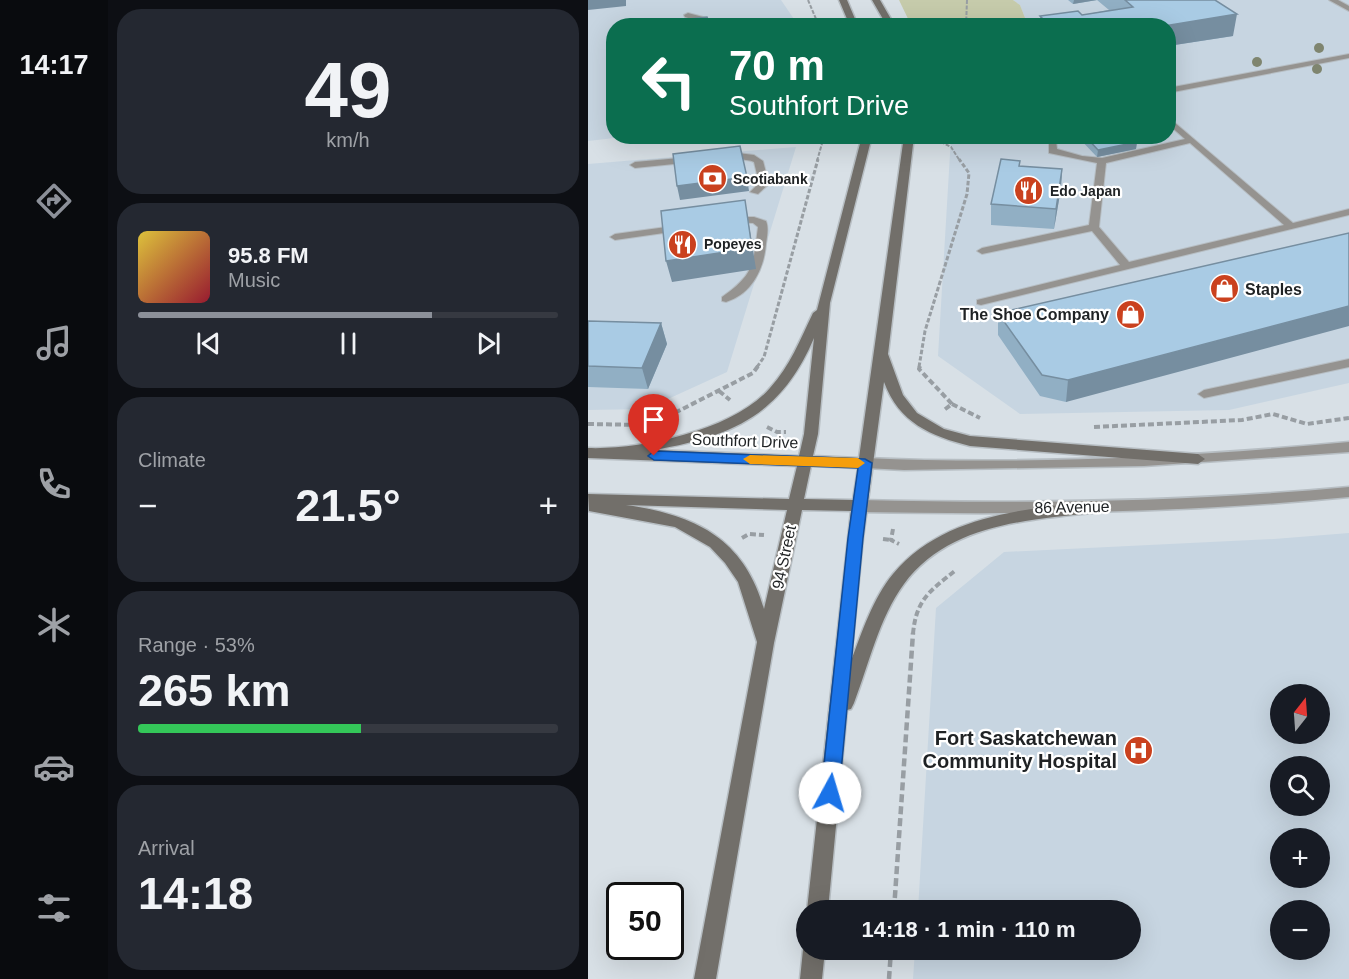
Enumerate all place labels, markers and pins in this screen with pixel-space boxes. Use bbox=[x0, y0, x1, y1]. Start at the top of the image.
bank icon: Scotiabank bbox=[696, 163, 728, 195]
place label: Scotiabank bbox=[733, 171, 808, 187]
restaurant icon: Edo Japan bbox=[1013, 175, 1045, 207]
place label: Edo Japan bbox=[1050, 183, 1121, 199]
restaurant icon: Popeyes bbox=[667, 228, 699, 260]
place label: Popeyes bbox=[704, 236, 762, 252]
shop icon: Staples bbox=[1208, 273, 1240, 305]
place label: Staples bbox=[1245, 281, 1302, 298]
shop icon: The Shoe Company bbox=[1114, 298, 1146, 330]
place label: The Shoe Company bbox=[960, 306, 1109, 323]
pin bbox=[628, 394, 679, 456]
place label: Fort Saskatchewan Community Hospital bbox=[923, 727, 1117, 772]
hospital icon: Fort Saskatchewan Community Hospital bbox=[1122, 734, 1154, 766]

